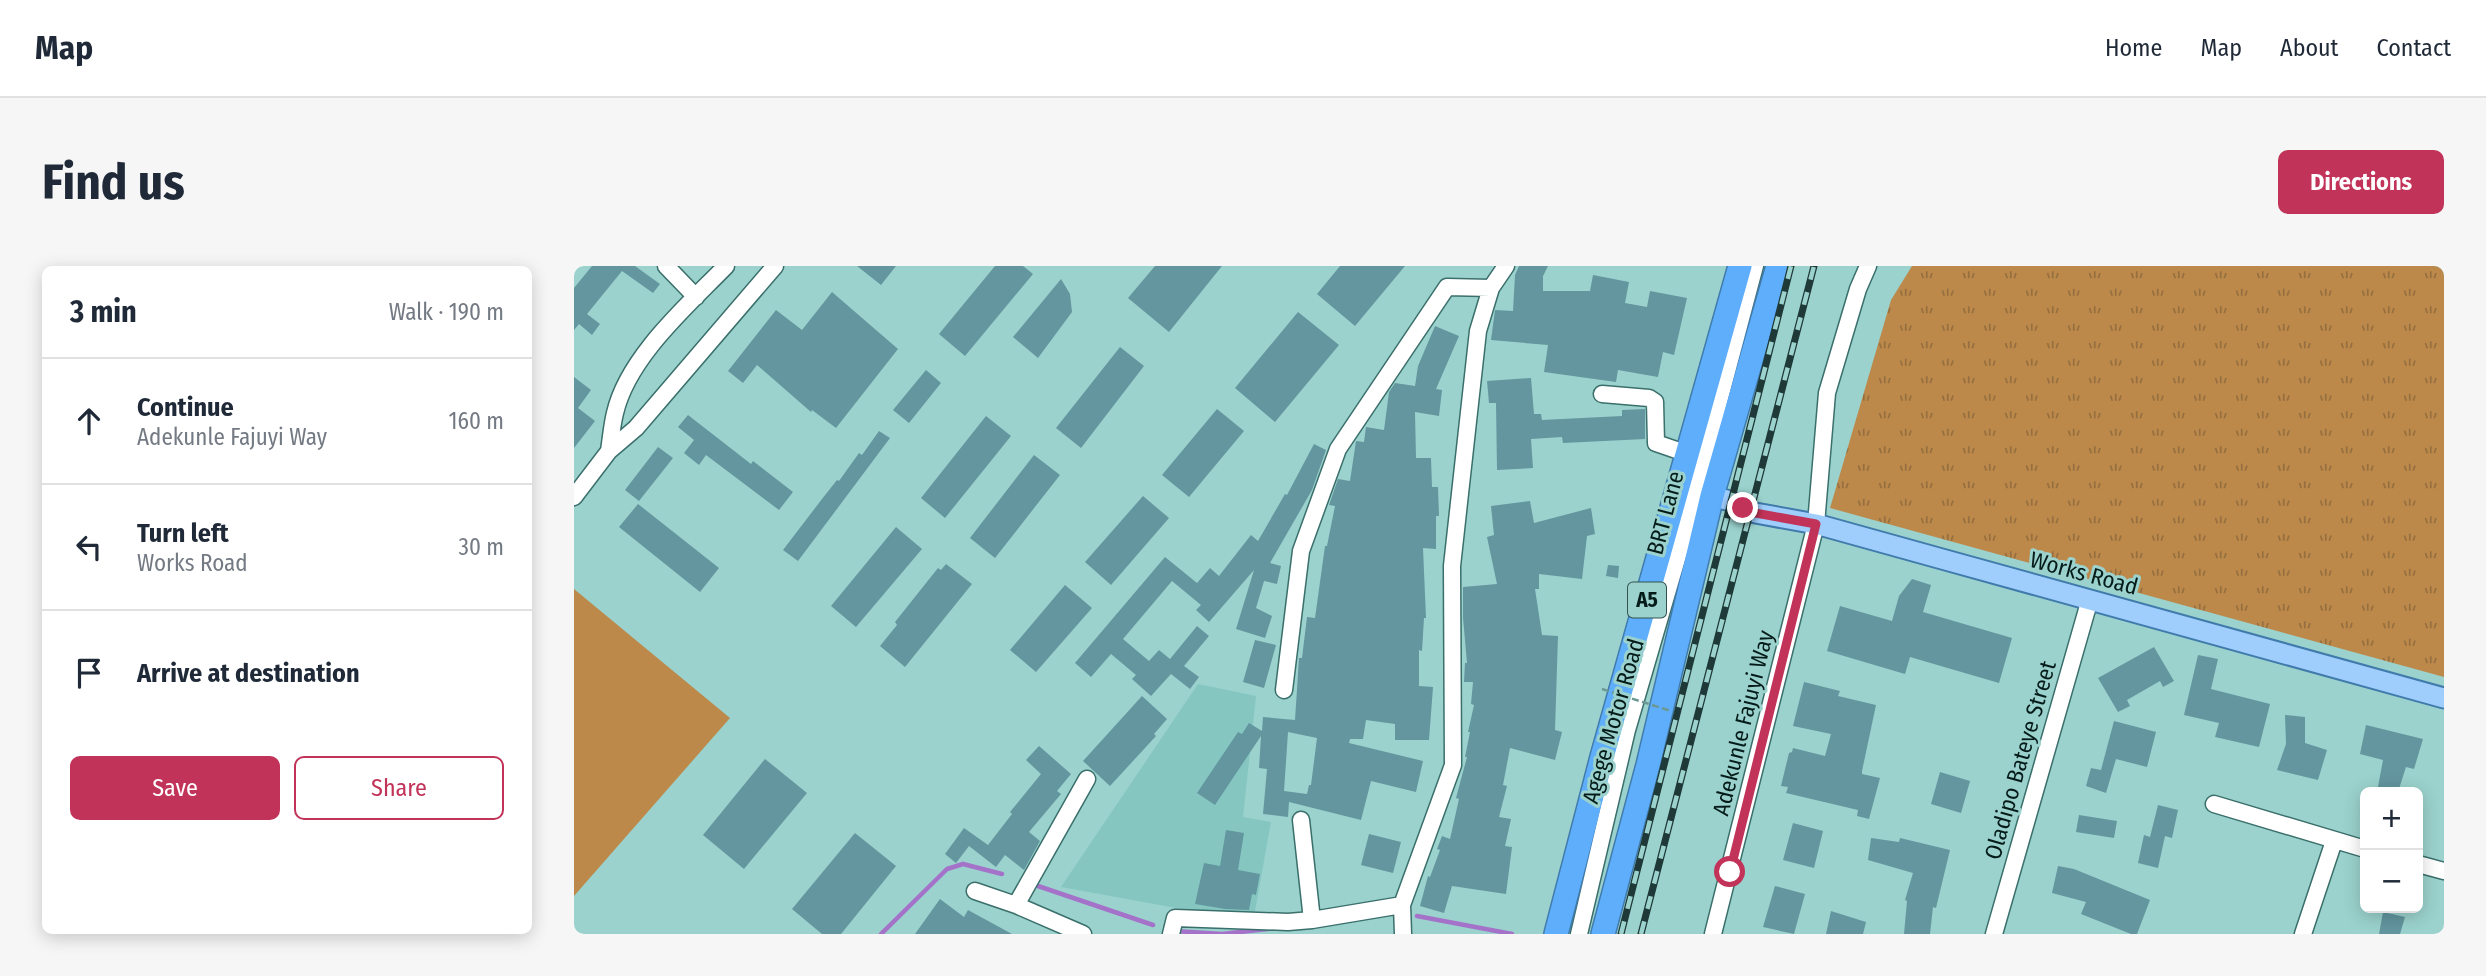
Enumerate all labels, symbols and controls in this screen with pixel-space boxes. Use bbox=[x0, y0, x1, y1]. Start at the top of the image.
text: Map bbox=[35, 28, 93, 68]
text: Home bbox=[2105, 34, 2162, 62]
text: Map bbox=[2200, 34, 2242, 62]
text: About bbox=[2280, 34, 2338, 62]
text: Contact bbox=[2376, 34, 2451, 62]
button: Directions bbox=[2278, 150, 2444, 214]
text: Find us bbox=[42, 153, 185, 212]
text: 3 min bbox=[70, 294, 137, 330]
text: Walk · 190 m bbox=[389, 298, 504, 326]
text: Continue bbox=[137, 392, 234, 423]
icon: ahead bbox=[70, 402, 108, 440]
text: 160 m bbox=[449, 407, 504, 435]
text: Adekunle Fajuyi Way bbox=[137, 423, 327, 451]
street label: BRT Lane bbox=[1640, 468, 1690, 558]
route end bbox=[1727, 492, 1758, 523]
text: Turn left bbox=[137, 518, 229, 549]
icon: left bbox=[70, 528, 108, 566]
text: 30 m bbox=[459, 533, 504, 561]
street label: Works Road bbox=[2027, 545, 2141, 601]
text: Works Road bbox=[137, 549, 248, 577]
road number: A5 bbox=[1628, 582, 1666, 618]
street label: Adekunle Fajuyi Way bbox=[1706, 627, 1780, 819]
street label: Agege Motor Road bbox=[1576, 635, 1650, 807]
icon: arrive bbox=[70, 654, 108, 692]
street label: Oladipo Bateye Street bbox=[1978, 657, 2062, 863]
text: Arrive at destination bbox=[137, 658, 360, 689]
button: Save bbox=[70, 756, 280, 820]
button: Share bbox=[294, 756, 504, 820]
map controls bbox=[2360, 787, 2423, 913]
button: + bbox=[2360, 787, 2423, 850]
button: − bbox=[2360, 850, 2423, 913]
route start bbox=[1714, 856, 1745, 887]

